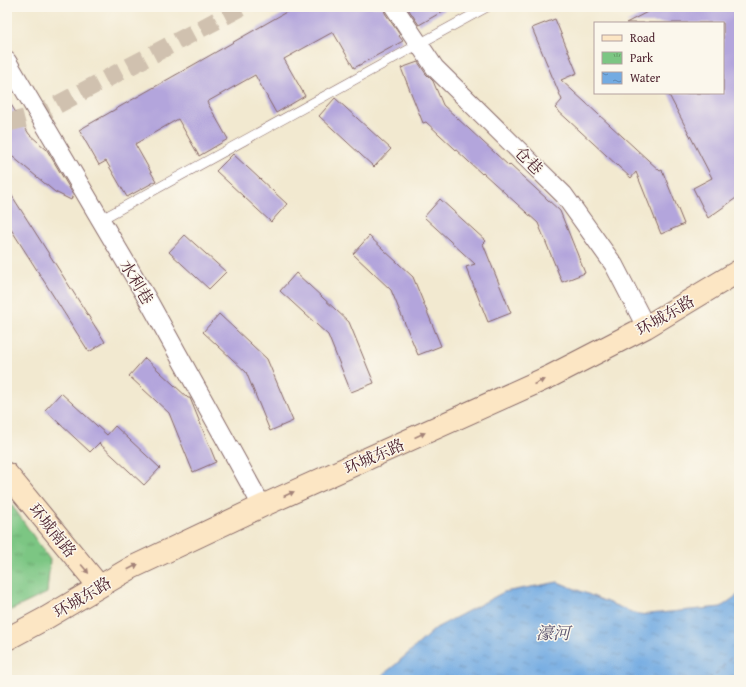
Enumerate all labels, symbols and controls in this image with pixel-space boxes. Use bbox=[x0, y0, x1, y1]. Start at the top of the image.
legend bbox=[594, 22, 724, 94]
text: Road bbox=[630, 29, 656, 46]
text: Park bbox=[630, 49, 654, 66]
text: Water bbox=[630, 69, 660, 86]
street label: 仓巷 bbox=[509, 140, 549, 180]
street label: 水利巷 bbox=[114, 255, 160, 309]
street label: 环城东路 bbox=[631, 289, 699, 341]
one-way arrow bbox=[533, 378, 545, 385]
street label: 环城东路 bbox=[340, 432, 408, 480]
one-way arrow bbox=[415, 432, 426, 438]
one-way arrow bbox=[283, 491, 295, 497]
street label: 环城南路 bbox=[24, 498, 82, 562]
one-way arrow bbox=[81, 564, 90, 575]
one-way arrow bbox=[128, 564, 139, 570]
street label: 环城东路 bbox=[48, 570, 116, 624]
water label: 濠河 bbox=[536, 620, 573, 645]

